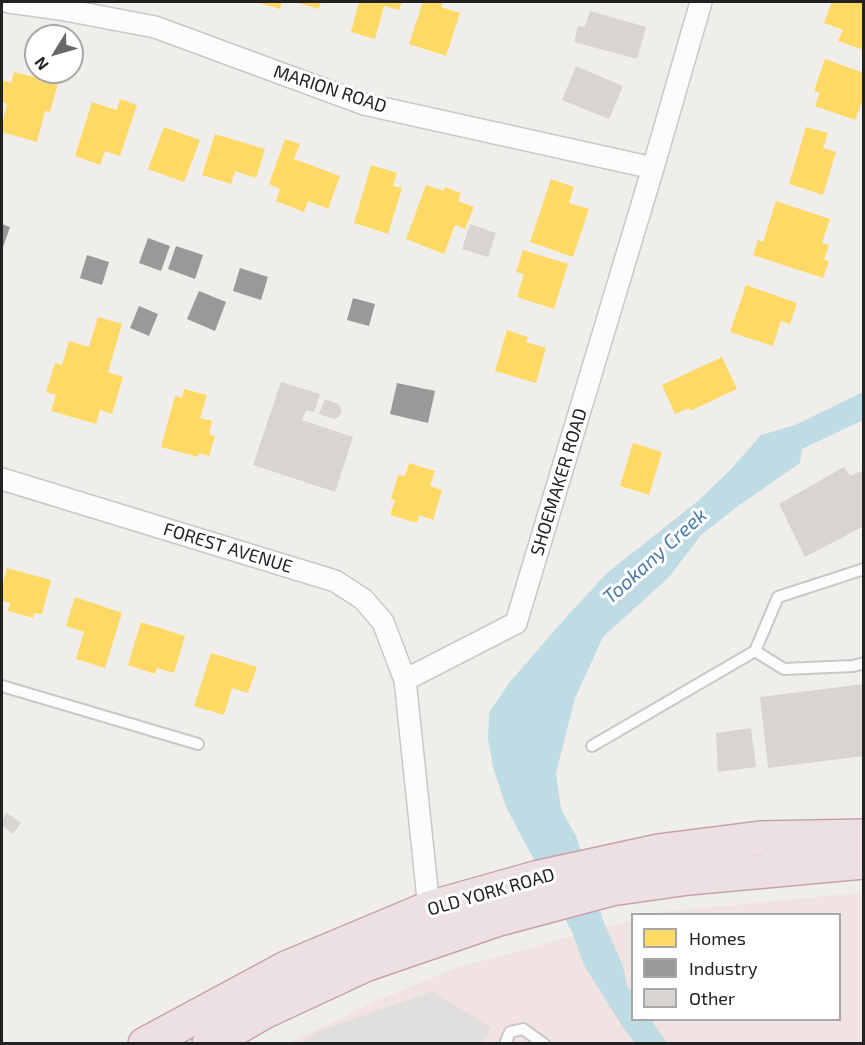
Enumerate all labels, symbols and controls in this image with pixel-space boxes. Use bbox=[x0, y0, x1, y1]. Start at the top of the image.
north arrow bbox=[24, 24, 84, 84]
text: N bbox=[30, 54, 52, 74]
street label: MARION ROAD bbox=[271, 61, 389, 117]
street label: SHOEMAKER ROAD bbox=[526, 406, 592, 558]
water label: Tookany Creek bbox=[598, 503, 712, 609]
street label: FOREST AVENUE bbox=[161, 518, 295, 578]
street label: OLD YORK ROAD bbox=[425, 864, 557, 920]
legend bbox=[631, 913, 841, 1021]
text: Homes bbox=[689, 927, 746, 949]
text: Industry bbox=[689, 957, 758, 979]
text: Other bbox=[689, 987, 735, 1009]

